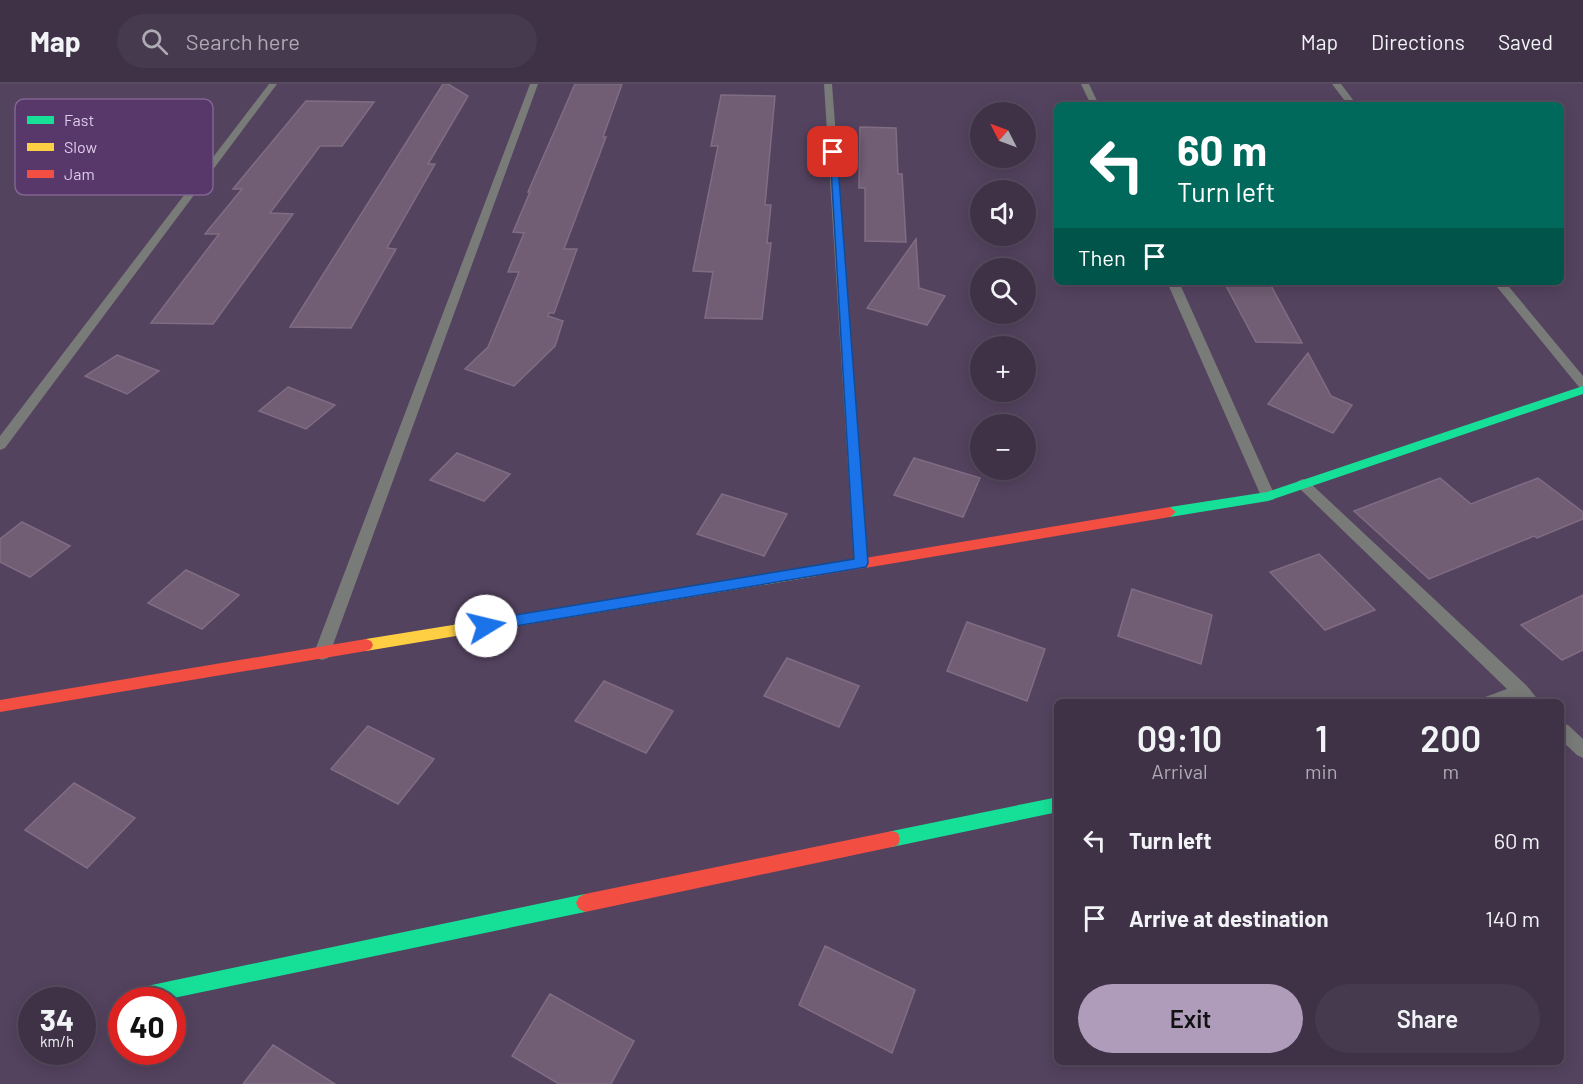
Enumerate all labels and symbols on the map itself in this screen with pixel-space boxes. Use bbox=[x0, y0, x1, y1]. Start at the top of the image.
legend bbox=[15, 99, 213, 195]
north arrow bbox=[970, 102, 1036, 168]
text: Fast bbox=[64, 110, 94, 129]
pin bbox=[807, 126, 858, 177]
text: Slow bbox=[64, 137, 97, 156]
text: Jam bbox=[64, 164, 95, 183]
position arrow bbox=[454, 594, 518, 658]
speed limit sign: 40 bbox=[108, 987, 186, 1065]

